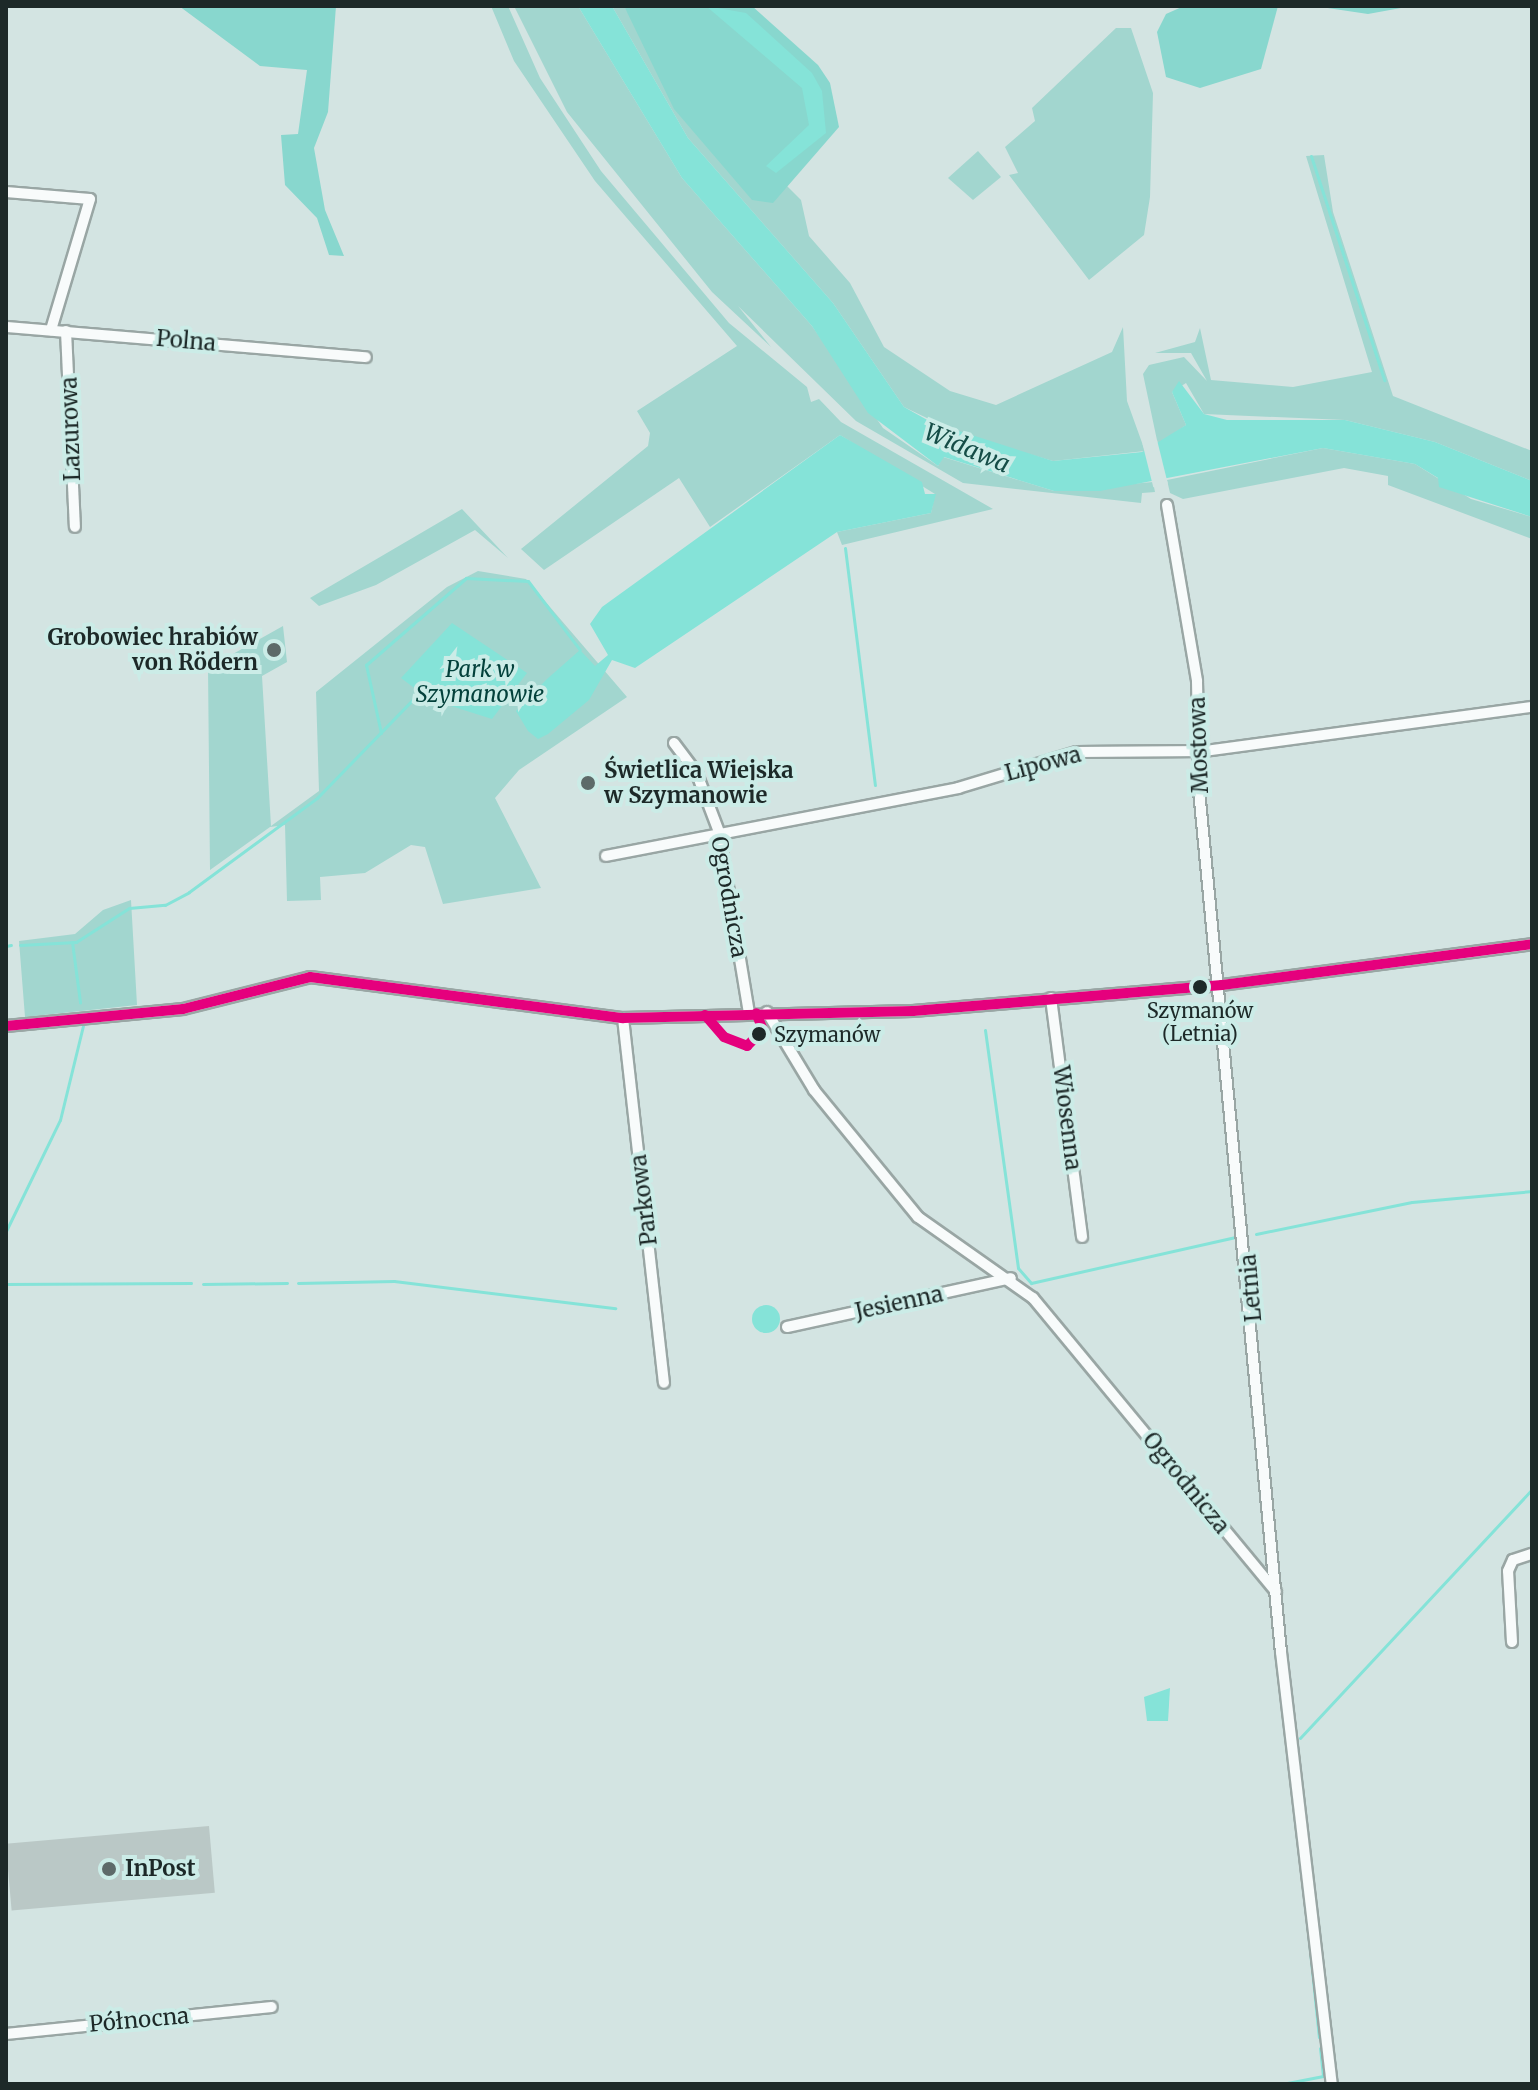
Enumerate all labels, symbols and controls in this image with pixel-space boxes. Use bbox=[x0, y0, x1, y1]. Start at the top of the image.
street label: Polna bbox=[155, 325, 217, 357]
street label: Lazurowa bbox=[56, 376, 86, 482]
water label: Widawa bbox=[920, 417, 1014, 479]
place label: Grobowiec hrabiów von Rödern bbox=[47, 624, 258, 676]
marker: Grobowiec hrabiów von Rödern bbox=[265, 641, 283, 659]
park label: Park w Szymanowie bbox=[416, 656, 544, 708]
street label: Mostowa bbox=[1184, 696, 1214, 794]
street label: Lipowa bbox=[1002, 741, 1084, 787]
place label: Świetlica Wiejska w Szymanowie bbox=[604, 757, 793, 808]
marker: Świetlica Wiejska w Szymanowie bbox=[579, 774, 597, 792]
street label: Ogrodnicza bbox=[705, 834, 753, 960]
marker: Szymanów (Letnia) bbox=[1192, 979, 1208, 995]
place label: Szymanów (Letnia) bbox=[1147, 998, 1253, 1045]
place label: Szymanów bbox=[774, 1022, 880, 1046]
marker: Szymanów bbox=[751, 1026, 767, 1042]
street label: Wiosenna bbox=[1048, 1064, 1086, 1172]
street label: Parkowa bbox=[625, 1153, 663, 1247]
street label: Letnia bbox=[1235, 1253, 1267, 1323]
street label: Jesienna bbox=[853, 1281, 945, 1325]
street label: Ogrodnicza bbox=[1137, 1427, 1235, 1539]
place label: InPost bbox=[125, 1856, 196, 1882]
marker: InPost bbox=[100, 1860, 118, 1878]
street label: Północna bbox=[88, 2002, 190, 2038]

